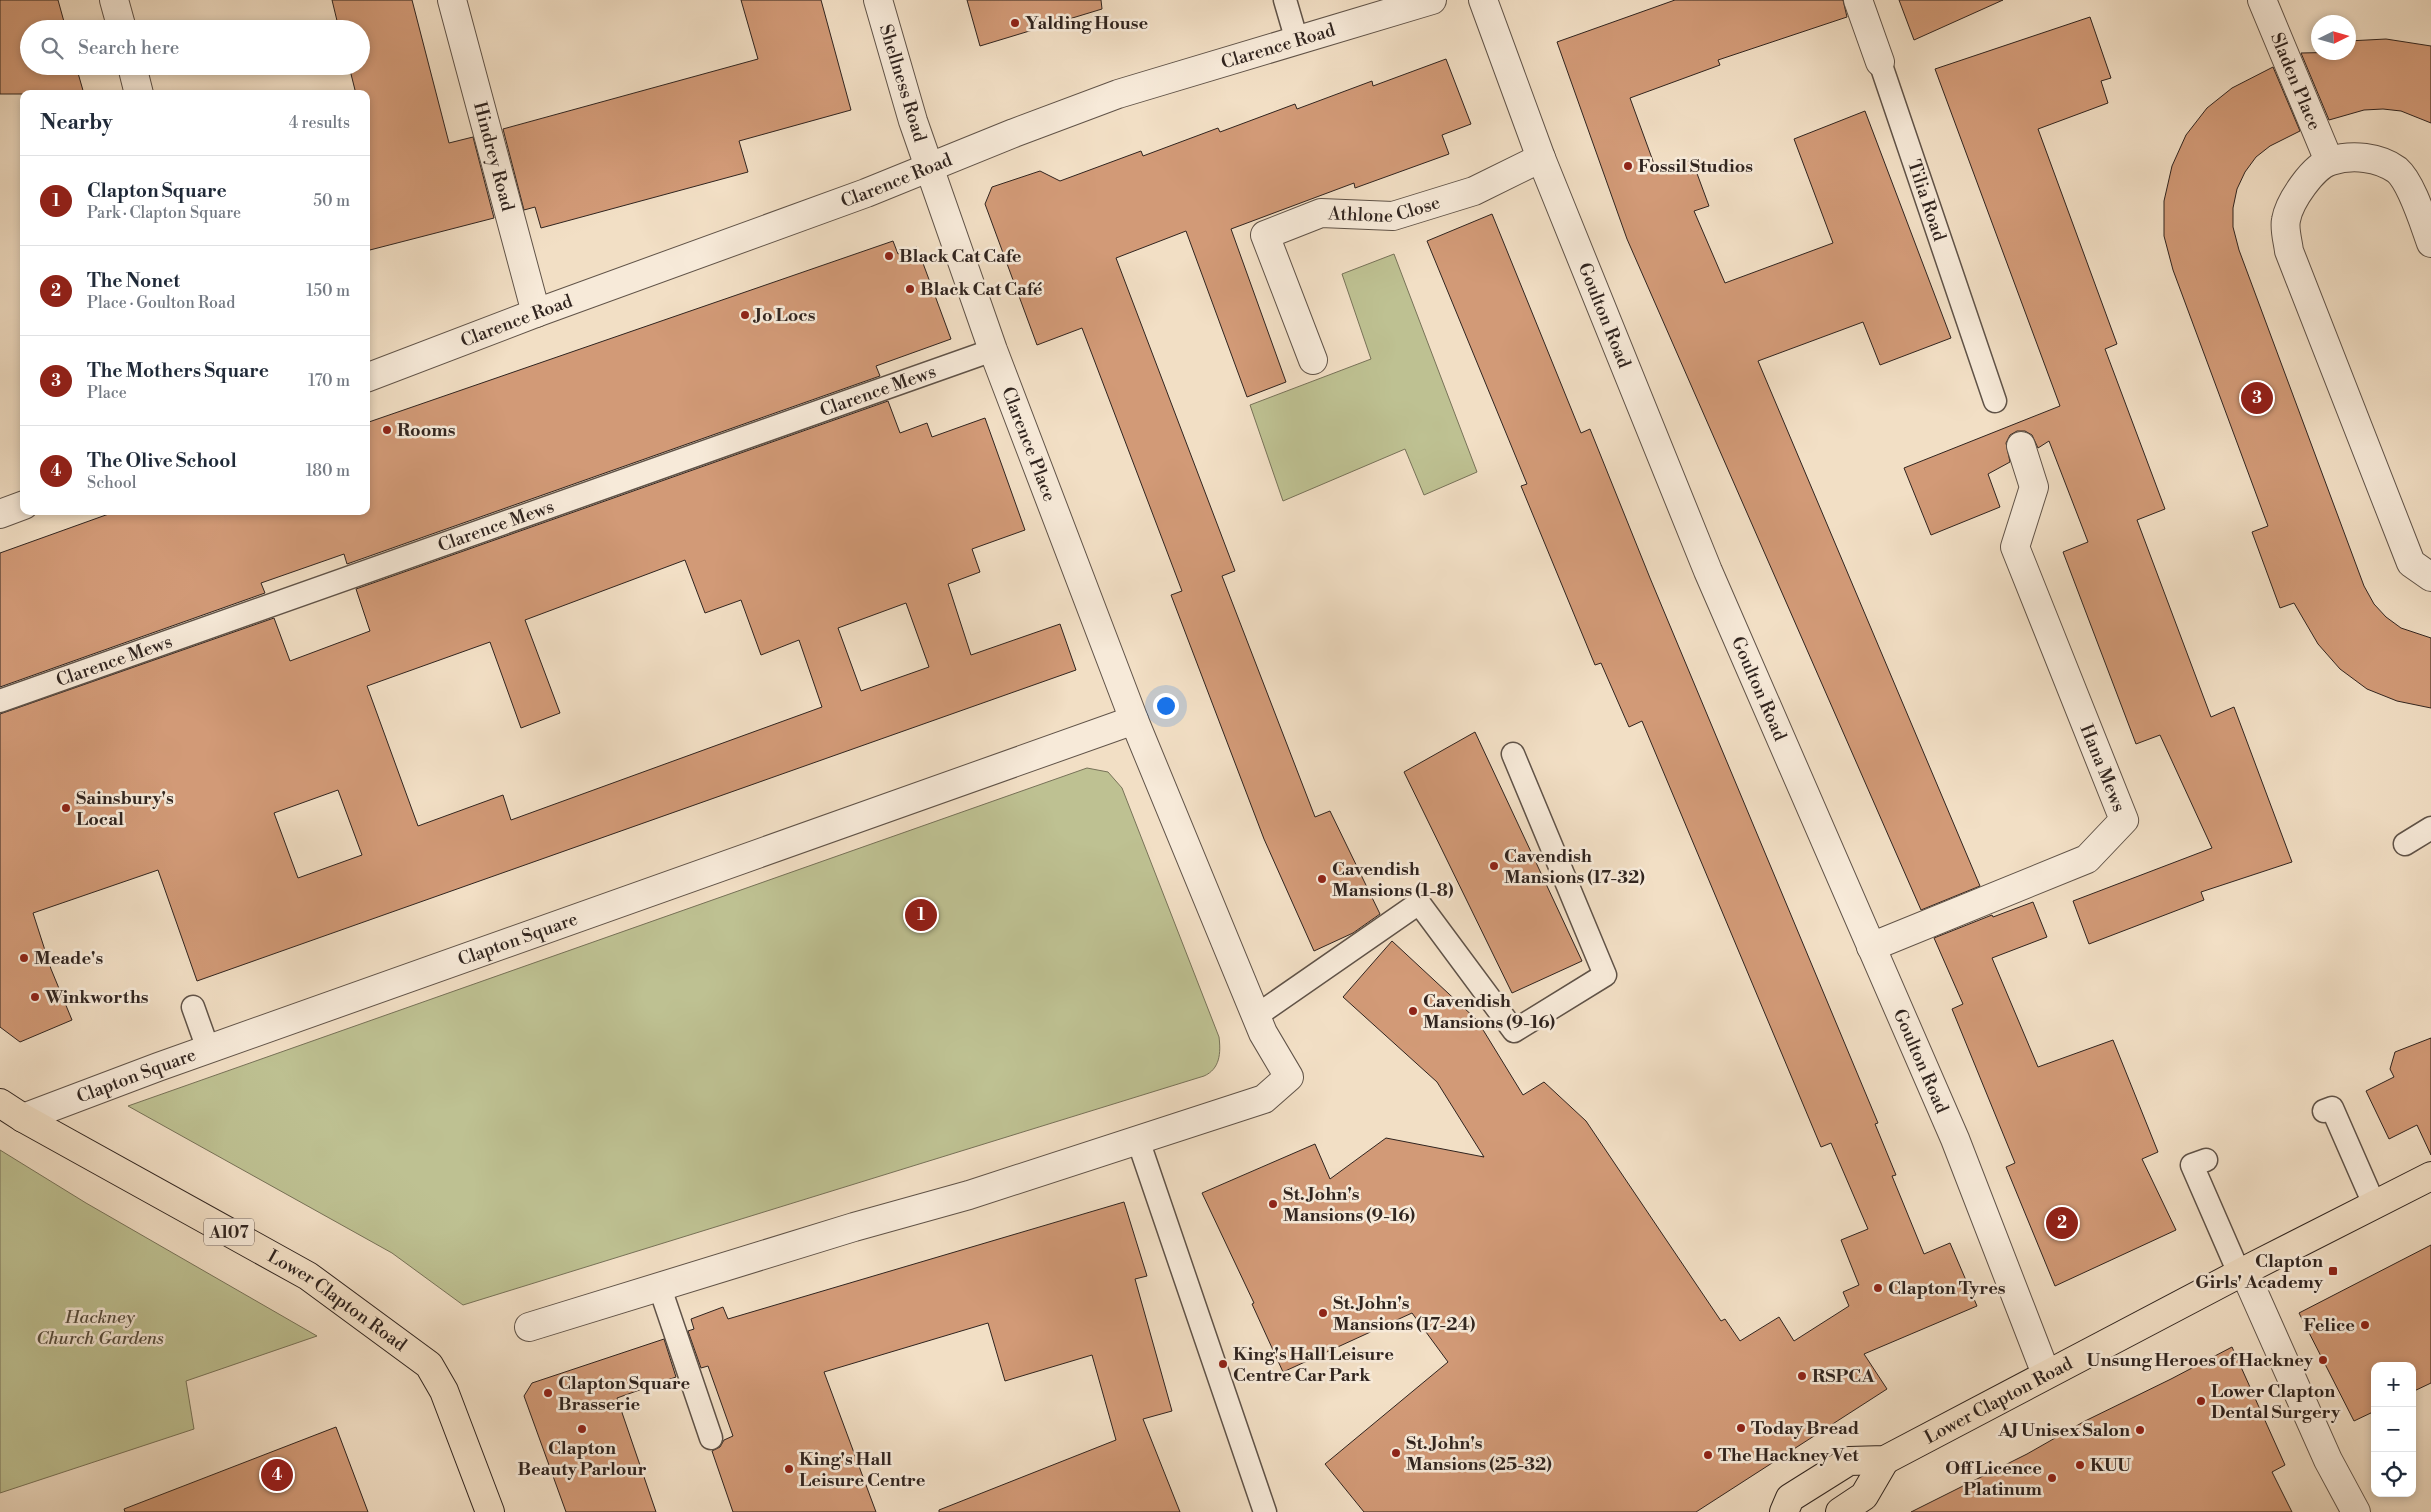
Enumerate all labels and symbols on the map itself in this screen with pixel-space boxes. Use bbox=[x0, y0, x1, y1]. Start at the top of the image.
place label: Yalding House bbox=[1025, 12, 1149, 35]
north arrow bbox=[2311, 15, 2356, 60]
marker: Yalding House bbox=[1009, 17, 1021, 29]
street label: Clarence Road bbox=[1218, 18, 1339, 74]
street label: Shellness Road bbox=[874, 22, 932, 146]
street label: Sladen Place bbox=[2265, 29, 2326, 134]
street label: Hindrey Road bbox=[468, 99, 519, 215]
street label: Clarence Road bbox=[838, 148, 956, 213]
place label: Fossil Studios bbox=[1638, 155, 1753, 178]
street label: Tilia Road bbox=[1902, 157, 1951, 245]
marker: Fossil Studios bbox=[1622, 160, 1634, 172]
street label: Athlone Close bbox=[1327, 191, 1443, 228]
place label: Black Cat Cafe bbox=[899, 245, 1022, 268]
marker: Black Cat Cafe bbox=[883, 250, 895, 262]
street label: Goulton Road bbox=[1573, 260, 1636, 372]
place label: Black Cat Café bbox=[920, 278, 1043, 301]
marker: Black Cat Café bbox=[904, 283, 916, 295]
street label: Clarence Road bbox=[457, 289, 577, 353]
place label: Jo Locs bbox=[752, 304, 816, 327]
marker: Jo Locs bbox=[739, 309, 751, 321]
street label: Clarence Mews bbox=[817, 360, 939, 422]
pin: 3 bbox=[2241, 379, 2273, 417]
street label: Clarence Place bbox=[996, 384, 1061, 505]
place label: Rooms bbox=[397, 419, 456, 442]
marker: Rooms bbox=[381, 424, 393, 436]
street label: Clarence Mews bbox=[435, 495, 557, 557]
street label: Clarence Mews bbox=[53, 630, 176, 692]
street label: Goulton Road bbox=[1726, 633, 1792, 745]
your location bbox=[1153, 693, 1179, 719]
street label: Hana Mews bbox=[2075, 721, 2131, 816]
place label: Sainsbury's Local bbox=[76, 787, 174, 831]
marker: Sainsbury's Local bbox=[60, 802, 72, 814]
place label: Cavendish Mansions (17-32) bbox=[1504, 845, 1645, 889]
place label: Cavendish Mansions (1-8) bbox=[1332, 858, 1454, 902]
marker: Cavendish Mansions (17-32) bbox=[1488, 860, 1500, 872]
marker: Cavendish Mansions (1-8) bbox=[1316, 873, 1328, 885]
pin: 1 bbox=[905, 896, 937, 934]
street label: Clapton Square bbox=[455, 908, 581, 971]
place label: Meade's bbox=[34, 947, 104, 970]
marker: Meade's bbox=[18, 952, 30, 964]
place label: Winkworths bbox=[44, 986, 149, 1009]
place label: Cavendish Mansions (9-16) bbox=[1423, 990, 1556, 1034]
marker: Winkworths bbox=[29, 991, 41, 1003]
marker: Cavendish Mansions (9-16) bbox=[1407, 1005, 1419, 1017]
street label: Goulton Road bbox=[1888, 1005, 1954, 1118]
street label: Clapton Square bbox=[74, 1043, 199, 1109]
place label: St. John's Mansions (9-16) bbox=[1283, 1183, 1416, 1227]
marker: St. John's Mansions (9-16) bbox=[1267, 1198, 1279, 1210]
pin: 2 bbox=[2046, 1204, 2078, 1242]
road number: A107 bbox=[204, 1218, 254, 1246]
street label: Lower Clapton Road bbox=[263, 1245, 412, 1357]
place label: Clapton Girls' Academy bbox=[2195, 1250, 2324, 1294]
marker: Clapton Girls' Academy bbox=[2327, 1265, 2339, 1277]
place label: Clapton Tyres bbox=[1888, 1277, 2006, 1300]
marker: Clapton Tyres bbox=[1872, 1282, 1884, 1294]
place label: St. John's Mansions (17-24) bbox=[1333, 1292, 1476, 1336]
park label: Hackney Church Gardens bbox=[36, 1306, 164, 1350]
marker: St. John's Mansions (17-24) bbox=[1317, 1307, 1329, 1319]
place label: Felice bbox=[2304, 1314, 2355, 1337]
marker: Felice bbox=[2359, 1319, 2371, 1331]
place label: King's Hall Leisure Centre Car Park bbox=[1233, 1343, 1394, 1387]
place label: Unsung Heroes of Hackney bbox=[2087, 1349, 2314, 1372]
street label: Lower Clapton Road bbox=[1921, 1352, 2077, 1449]
marker: Unsung Heroes of Hackney bbox=[2317, 1354, 2329, 1366]
marker: King's Hall Leisure Centre Car Park bbox=[1217, 1358, 1229, 1370]
place label: RSPCA bbox=[1812, 1365, 1875, 1388]
marker: RSPCA bbox=[1796, 1370, 1808, 1382]
place label: Clapton Square Brasserie bbox=[558, 1372, 691, 1416]
place label: Lower Clapton Dental Surgery bbox=[2211, 1380, 2341, 1424]
marker: Clapton Square Brasserie bbox=[542, 1387, 554, 1399]
marker: Lower Clapton Dental Surgery bbox=[2195, 1395, 2207, 1407]
place label: Today Bread bbox=[1751, 1417, 1859, 1440]
place label: AJ Unisex Salon bbox=[1997, 1419, 2130, 1442]
marker: Today Bread bbox=[1735, 1422, 1747, 1434]
marker: Clapton Beauty Parlour bbox=[576, 1423, 588, 1435]
marker: AJ Unisex Salon bbox=[2134, 1424, 2146, 1436]
place label: St. John's Mansions (25-32) bbox=[1406, 1432, 1552, 1476]
place label: Clapton Beauty Parlour bbox=[517, 1437, 647, 1481]
place label: The Hackney Vet bbox=[1718, 1444, 1859, 1467]
marker: St. John's Mansions (25-32) bbox=[1390, 1447, 1402, 1459]
place label: King's Hall Leisure Centre bbox=[799, 1448, 926, 1492]
marker: The Hackney Vet bbox=[1702, 1449, 1714, 1461]
place label: KUU bbox=[2090, 1454, 2131, 1477]
pin: 4 bbox=[261, 1456, 293, 1494]
place label: Off Licence Platinum bbox=[1945, 1457, 2043, 1501]
marker: KUU bbox=[2074, 1459, 2086, 1471]
marker: King's Hall Leisure Centre bbox=[783, 1463, 795, 1475]
marker: Off Licence Platinum bbox=[2046, 1472, 2058, 1484]

